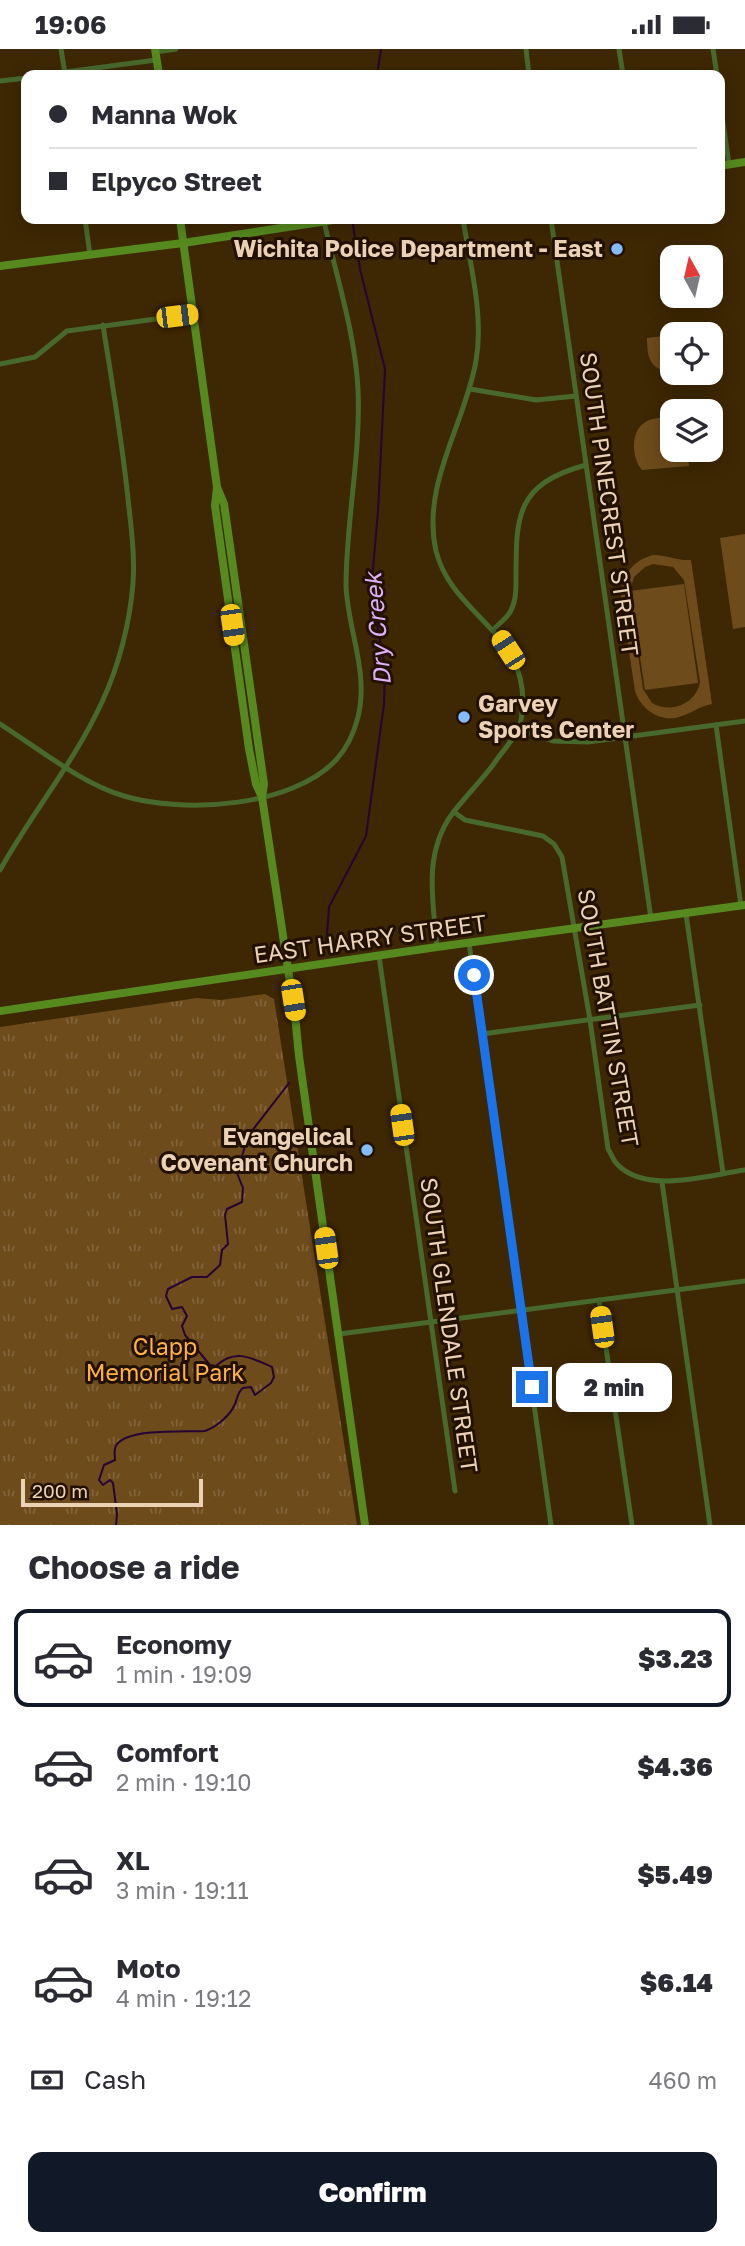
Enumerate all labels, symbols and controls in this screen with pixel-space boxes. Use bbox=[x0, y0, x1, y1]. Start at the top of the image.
text: 19:06 bbox=[35, 9, 107, 40]
text: Manna Wok bbox=[91, 99, 238, 130]
text: Elpyco Street bbox=[91, 166, 262, 197]
place label: Wichita Police Department - East bbox=[234, 234, 603, 262]
marker: Wichita Police Department - East bbox=[609, 241, 625, 257]
north arrow bbox=[660, 245, 723, 308]
map controls bbox=[660, 245, 723, 462]
car bbox=[155, 303, 200, 329]
button: locate bbox=[660, 322, 723, 385]
street label: SOUTH PINECREST STREET bbox=[575, 350, 645, 658]
button: layers bbox=[660, 399, 723, 462]
water label: Dry Creek bbox=[357, 569, 397, 687]
car bbox=[219, 603, 246, 647]
car bbox=[488, 627, 529, 673]
place label: Garvey Sports Center bbox=[478, 689, 634, 743]
marker: Garvey Sports Center bbox=[456, 709, 472, 725]
street label: SOUTH BATTIN STREET bbox=[573, 887, 645, 1149]
street label: EAST HARRY STREET bbox=[252, 908, 488, 968]
route start bbox=[458, 959, 490, 991]
car bbox=[280, 978, 307, 1022]
car bbox=[389, 1103, 416, 1147]
place label: Evangelical Covenant Church bbox=[161, 1122, 353, 1176]
marker: Evangelical Covenant Church bbox=[359, 1142, 375, 1158]
street label: SOUTH GLENDALE STREET bbox=[415, 1175, 485, 1474]
car bbox=[313, 1226, 340, 1270]
car bbox=[589, 1305, 616, 1349]
park label: Clapp Memorial Park bbox=[86, 1332, 244, 1386]
callout: 2 min bbox=[556, 1363, 672, 1411]
route end bbox=[516, 1371, 548, 1403]
text: 2 min bbox=[584, 1373, 644, 1401]
scale bar bbox=[21, 1476, 203, 1508]
text: 200 m bbox=[32, 1479, 88, 1502]
text: Choose a ride bbox=[28, 1548, 240, 1586]
icon: car bbox=[32, 1627, 95, 1690]
text: Economy bbox=[116, 1629, 232, 1660]
text: $3.23 bbox=[638, 1643, 713, 1674]
text: 1 min · 19:09 bbox=[116, 1660, 252, 1688]
icon: car bbox=[32, 1735, 95, 1798]
text: Comfort bbox=[116, 1737, 219, 1768]
text: $4.36 bbox=[637, 1751, 713, 1782]
text: 2 min · 19:10 bbox=[116, 1768, 252, 1796]
icon: car bbox=[32, 1843, 95, 1906]
text: XL bbox=[116, 1845, 150, 1876]
text: $5.49 bbox=[637, 1859, 713, 1890]
text: 3 min · 19:11 bbox=[116, 1876, 249, 1904]
icon: car bbox=[32, 1951, 95, 2014]
text: Moto bbox=[116, 1953, 181, 1984]
text: $6.14 bbox=[640, 1967, 713, 1998]
text: 4 min · 19:12 bbox=[116, 1984, 251, 2012]
icon: cash bbox=[28, 2061, 66, 2099]
text: Cash bbox=[84, 2064, 146, 2095]
text: 460 m bbox=[649, 2066, 717, 2094]
button: Confirm bbox=[28, 2152, 717, 2232]

